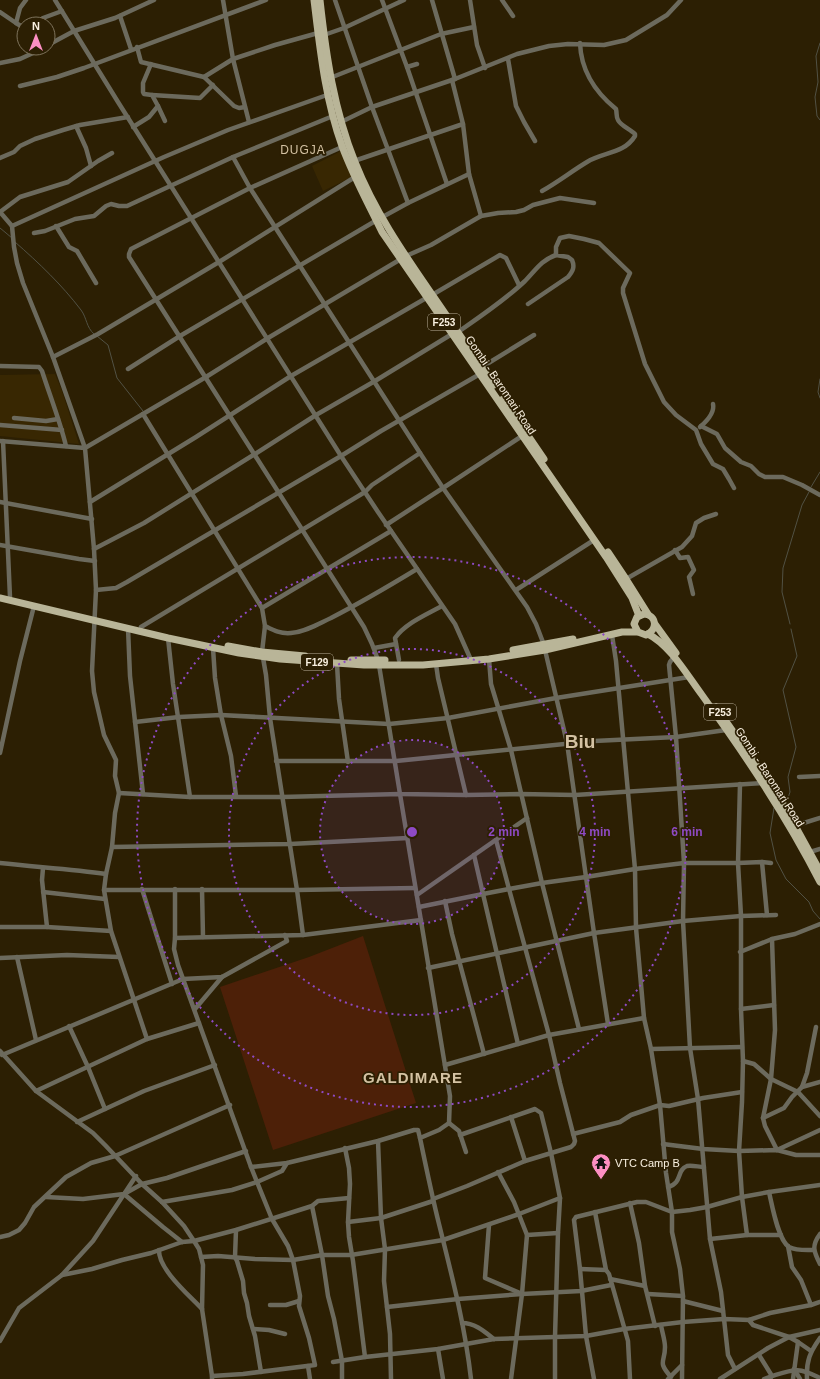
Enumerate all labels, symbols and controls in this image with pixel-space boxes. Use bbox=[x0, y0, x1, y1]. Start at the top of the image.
north arrow bbox=[16, 16, 56, 56]
text: N bbox=[32, 20, 40, 32]
district label: DUGJA bbox=[280, 143, 326, 157]
road number: F253 bbox=[428, 314, 460, 330]
street label: Gombi - Baromari Road bbox=[464, 333, 538, 437]
road number: F129 bbox=[301, 654, 333, 670]
road number: F253 bbox=[704, 704, 736, 720]
street label: Gombi - Baromari Road bbox=[733, 725, 807, 829]
district label: Biu bbox=[565, 731, 595, 752]
centre of rings bbox=[405, 825, 419, 839]
text: 2 min bbox=[488, 825, 520, 839]
text: 4 min bbox=[579, 825, 611, 839]
text: 6 min bbox=[671, 825, 703, 839]
district label: GALDIMARE bbox=[363, 1069, 463, 1086]
temple icon: VTC Camp B bbox=[590, 1152, 612, 1180]
place label: VTC Camp B bbox=[615, 1157, 680, 1169]

